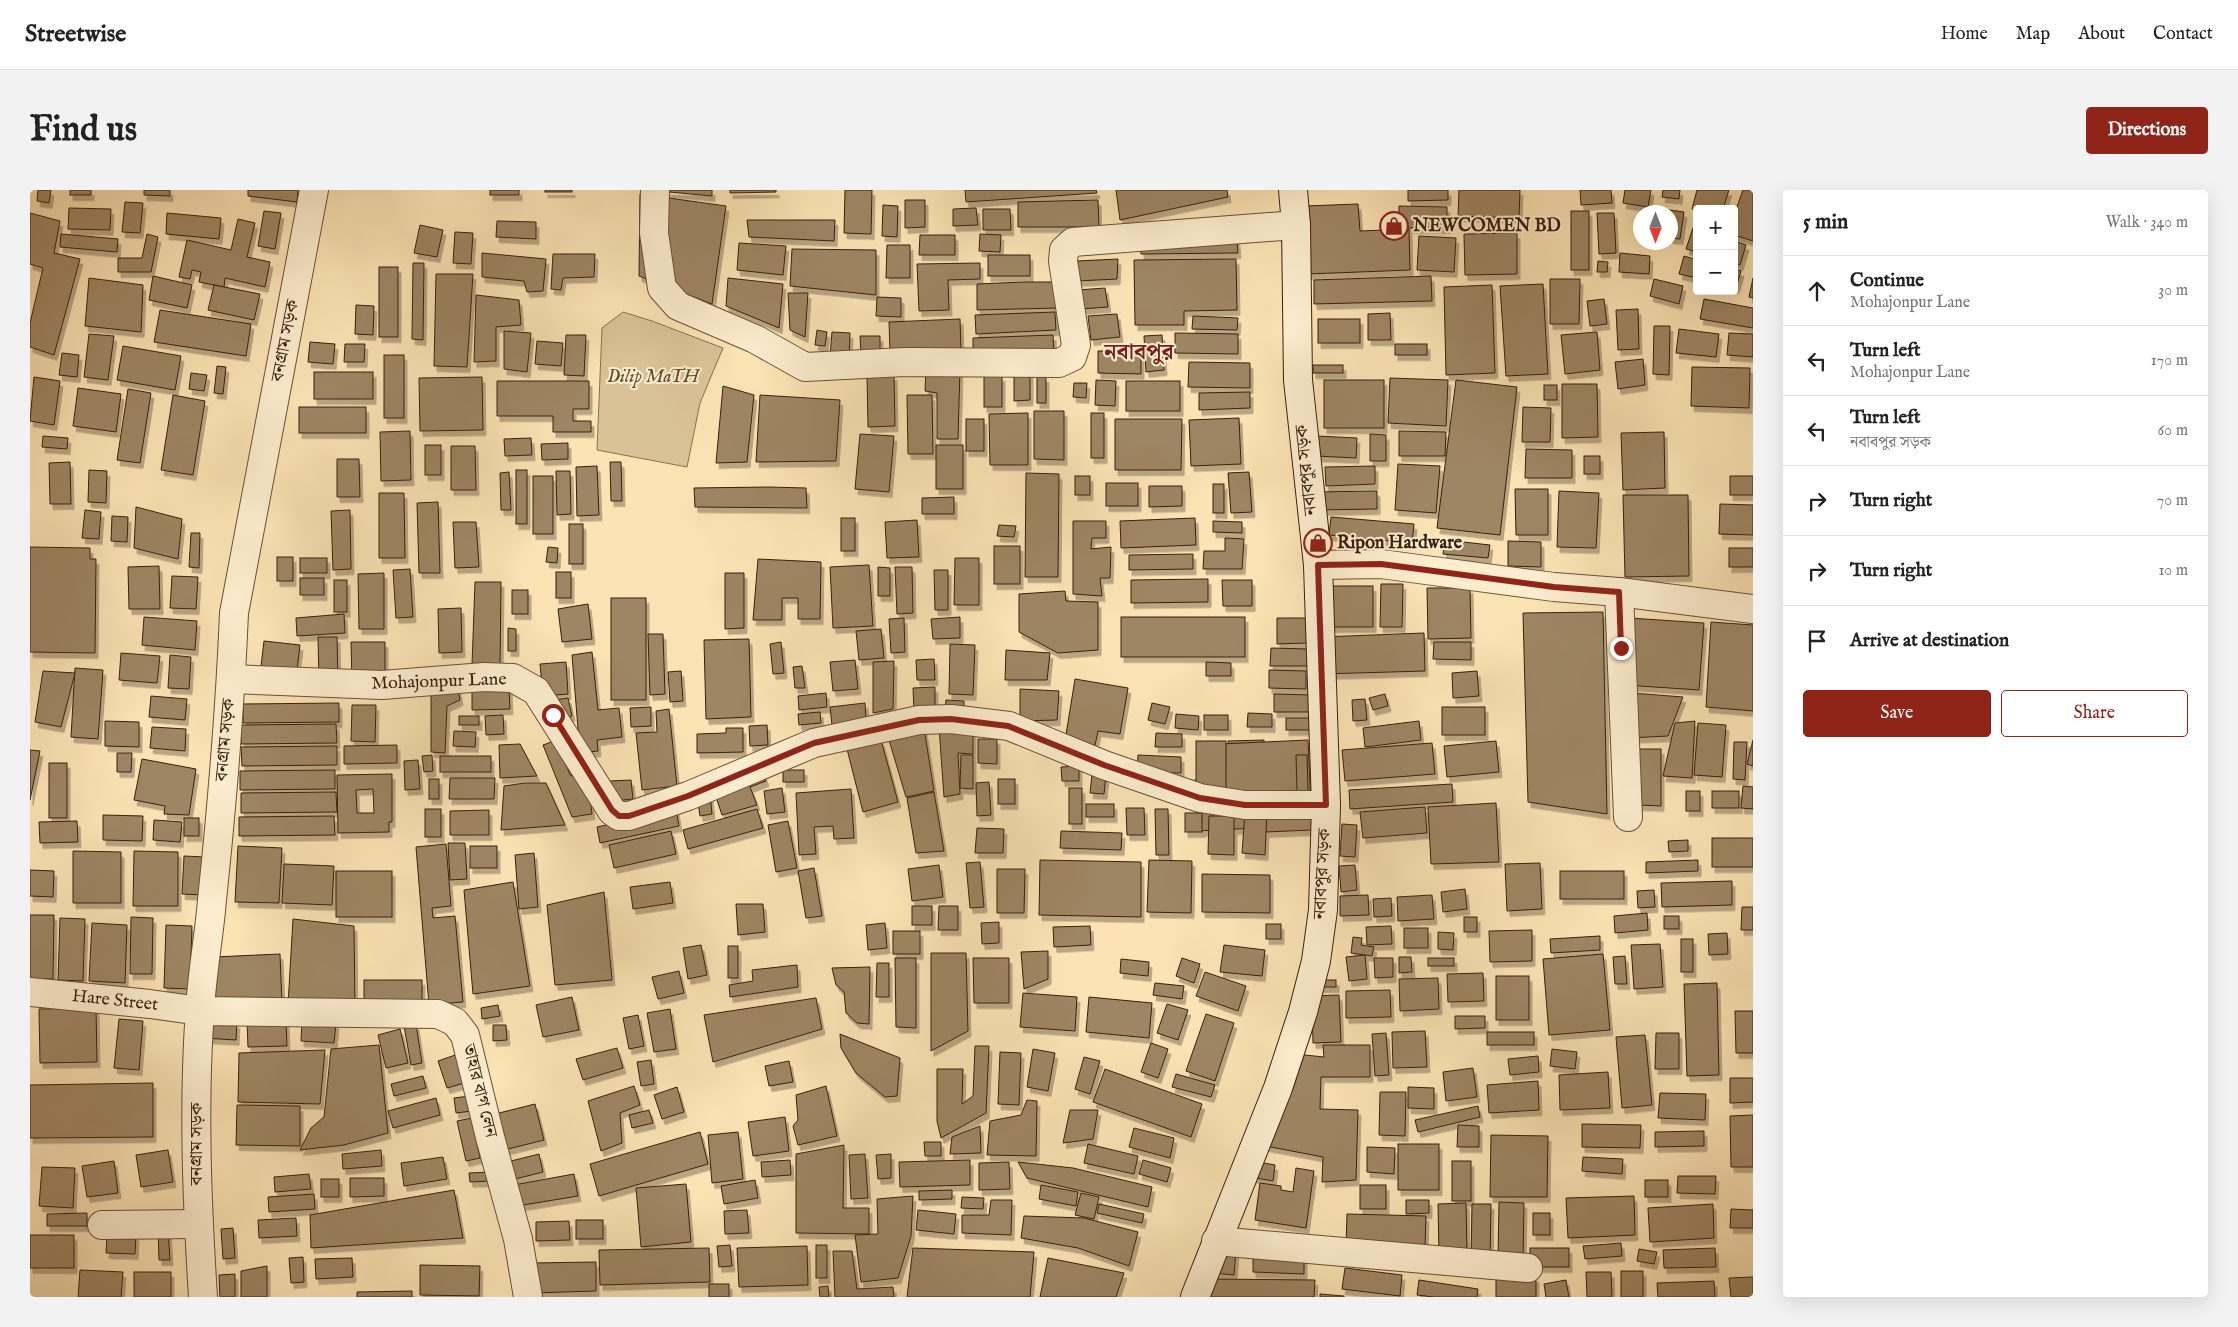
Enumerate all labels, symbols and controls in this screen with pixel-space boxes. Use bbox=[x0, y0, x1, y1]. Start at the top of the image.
text: Streetwise bbox=[25, 19, 126, 50]
text: Home bbox=[1941, 23, 1988, 46]
text: Map bbox=[2016, 23, 2050, 46]
text: About bbox=[2078, 23, 2125, 46]
text: Contact bbox=[2153, 23, 2213, 46]
button: Directions bbox=[2086, 107, 2208, 154]
text: Find us bbox=[30, 108, 137, 153]
north arrow bbox=[1633, 205, 1678, 250]
map controls bbox=[1693, 205, 1738, 295]
button: + bbox=[1693, 205, 1738, 250]
text: 5 min bbox=[1803, 209, 1848, 236]
shop icon: NEWCOMEN BD bbox=[1379, 211, 1409, 241]
text: Walk · 340 m bbox=[2106, 213, 2188, 233]
place label: NEWCOMEN BD bbox=[1412, 215, 1561, 238]
button: − bbox=[1693, 250, 1738, 295]
text: Continue bbox=[1850, 269, 1924, 293]
icon: ahead bbox=[1803, 277, 1831, 305]
text: 30 m bbox=[2158, 281, 2188, 301]
text: Mohajonpur Lane bbox=[1850, 293, 1970, 313]
street label: বনগ্রাম সড়ক bbox=[267, 297, 305, 385]
district label: নবাবপুর bbox=[1103, 339, 1175, 367]
text: Turn left bbox=[1850, 339, 1921, 363]
icon: left bbox=[1803, 347, 1831, 375]
text: 170 m bbox=[2151, 351, 2188, 371]
text: Mohajonpur Lane bbox=[1850, 363, 1970, 383]
park label: Dilip MaTH bbox=[607, 366, 701, 389]
text: Turn left bbox=[1850, 406, 1921, 430]
icon: left bbox=[1803, 417, 1831, 445]
text: 60 m bbox=[2158, 421, 2188, 441]
street label: নবাবপুর সড়ক bbox=[1291, 422, 1323, 517]
text: নবাবপুর সড়ক bbox=[1850, 433, 1931, 453]
icon: right bbox=[1803, 487, 1831, 515]
text: Turn right bbox=[1850, 489, 1932, 513]
text: 70 m bbox=[2157, 491, 2188, 511]
shop icon: Ripon Hardware bbox=[1303, 528, 1333, 558]
place label: Ripon Hardware bbox=[1337, 532, 1463, 555]
icon: right bbox=[1803, 557, 1831, 585]
text: Turn right bbox=[1850, 559, 1932, 583]
text: 10 m bbox=[2158, 561, 2188, 581]
icon: arrive bbox=[1803, 627, 1831, 655]
text: Arrive at destination bbox=[1850, 629, 2009, 653]
route end bbox=[1610, 637, 1633, 660]
street label: Mohajonpur Lane bbox=[371, 668, 507, 696]
button: Save bbox=[1803, 690, 1991, 737]
button: Share bbox=[2001, 690, 2188, 737]
street label: বনগ্রাম সড়ক bbox=[211, 696, 241, 783]
route start bbox=[542, 704, 565, 727]
street label: নবাবপুর সড়ক bbox=[1309, 827, 1337, 921]
street label: Hare Street bbox=[71, 985, 159, 1017]
street label: তাহার বাগ লেন bbox=[456, 1041, 502, 1141]
street label: বনগ্রাম সড়ক bbox=[186, 1101, 209, 1186]

